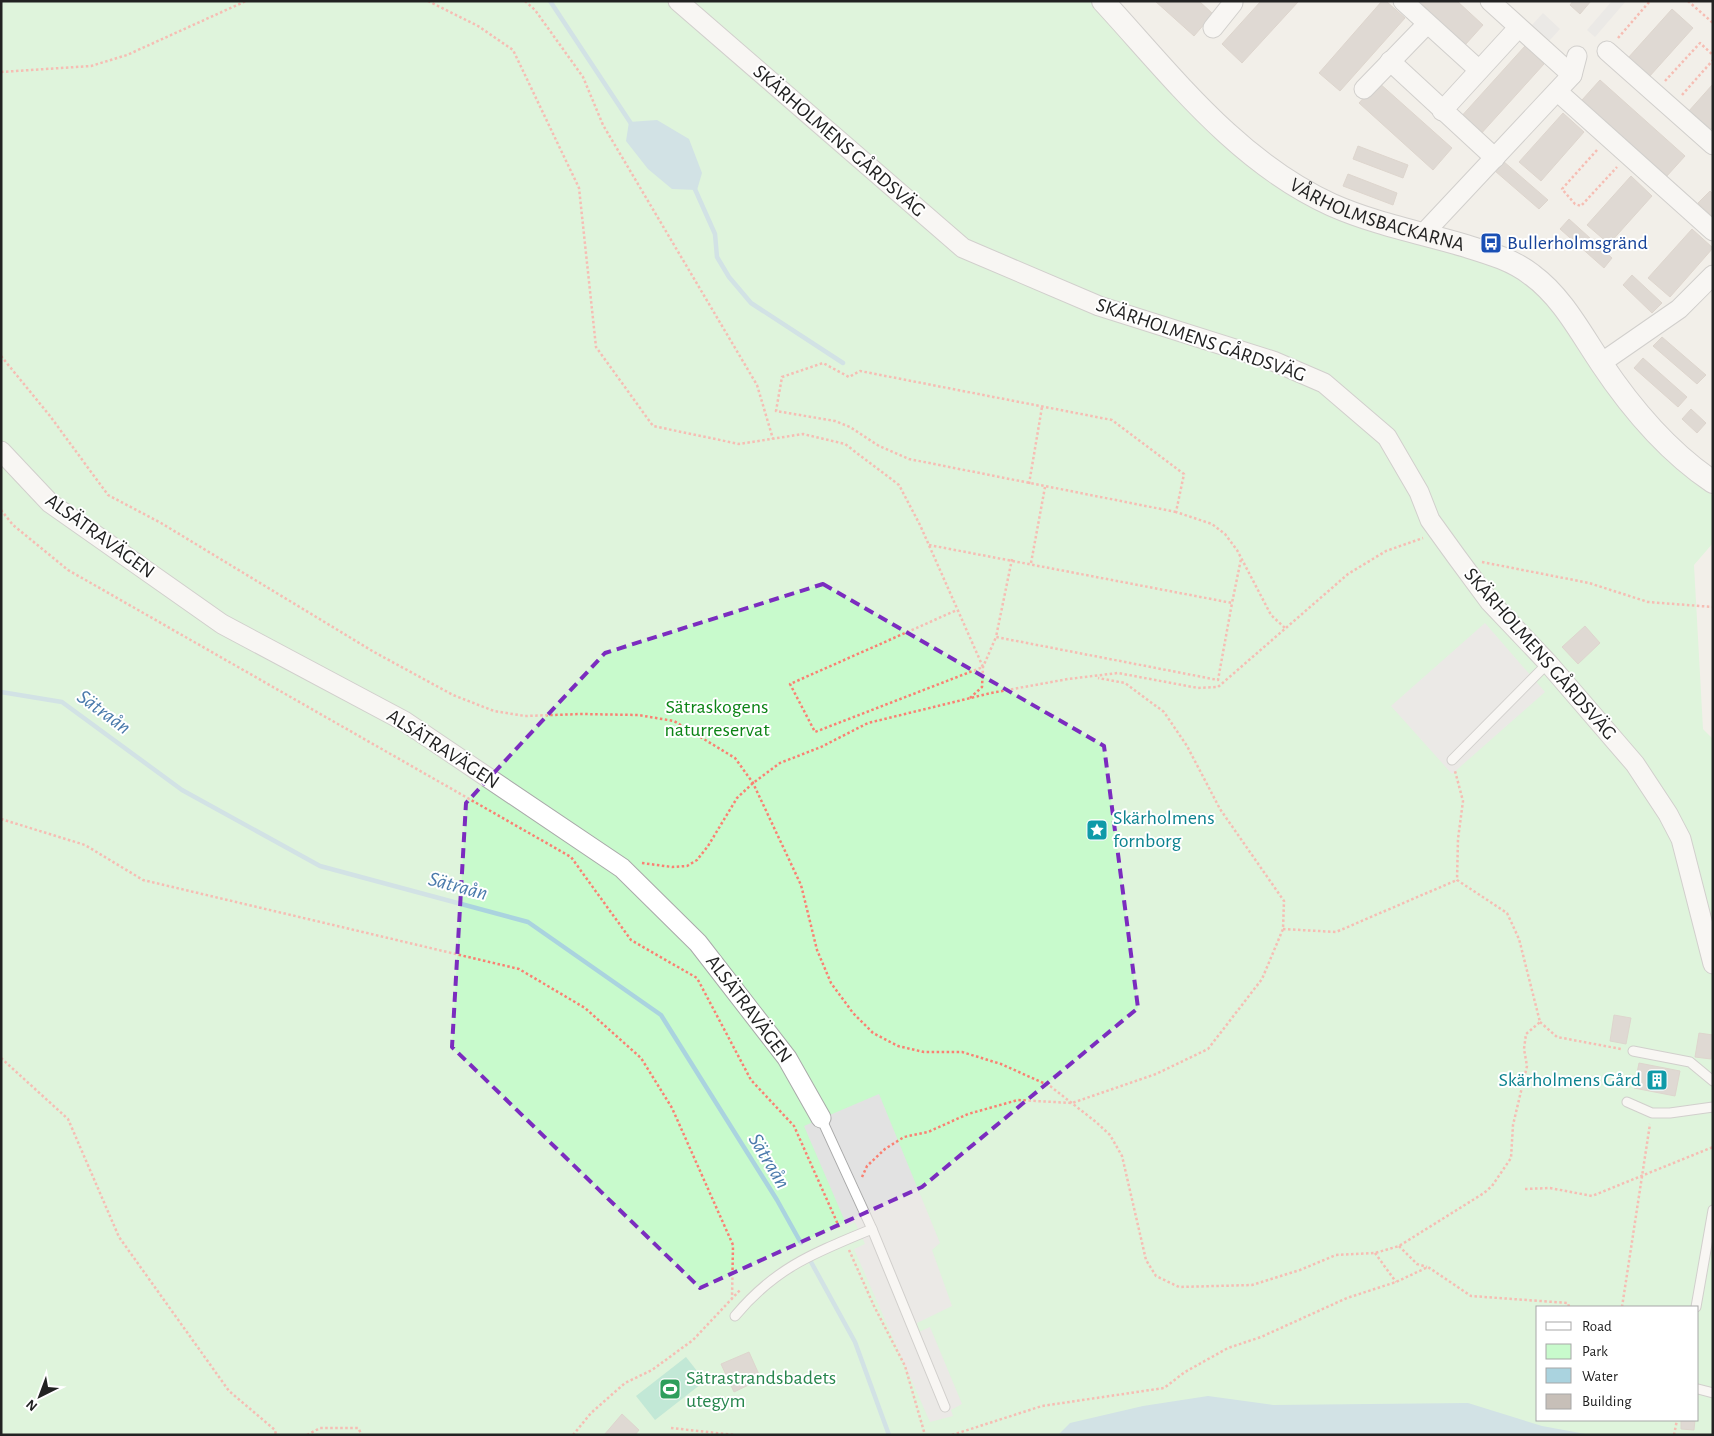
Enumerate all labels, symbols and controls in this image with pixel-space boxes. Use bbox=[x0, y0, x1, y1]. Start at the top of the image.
street label: SKÄRHOLMENS GÅRDSVÄG bbox=[749, 60, 929, 221]
street label: VÅRHOLMSBACKARNA bbox=[1286, 175, 1467, 255]
bus stop icon: Bullerholmsgränd bbox=[1479, 231, 1503, 255]
place label: Bullerholmsgränd bbox=[1507, 233, 1648, 253]
street label: SKÄRHOLMENS GÅRDSVÄG bbox=[1094, 294, 1309, 385]
street label: ALSÄTRAVÄGEN bbox=[42, 490, 158, 582]
street label: SKÄRHOLMENS GÅRDSVÄG bbox=[1460, 564, 1621, 744]
water label: Sätraån bbox=[73, 686, 135, 738]
park label: Sätraskogens naturreservat bbox=[664, 697, 770, 740]
street label: ALSÄTRAVÄGEN bbox=[383, 705, 503, 793]
place label: Skärholmens fornborg bbox=[1113, 808, 1215, 851]
place icon: Skärholmens fornborg bbox=[1085, 818, 1109, 842]
water label: Sätraån bbox=[426, 868, 490, 904]
street label: ALSÄTRAVÄGEN bbox=[702, 951, 796, 1067]
building icon: Skärholmens Gård bbox=[1645, 1068, 1669, 1092]
place label: Skärholmens Gård bbox=[1498, 1070, 1641, 1090]
water label: Sätraån bbox=[744, 1130, 794, 1192]
legend bbox=[1536, 1306, 1699, 1421]
text: Road bbox=[1582, 1319, 1612, 1334]
text: Park bbox=[1582, 1344, 1608, 1359]
place label: Sätrastrandsbadets utegym bbox=[686, 1368, 836, 1411]
text: Water bbox=[1582, 1369, 1618, 1384]
north arrow bbox=[15, 1371, 65, 1421]
sports icon: Sätrastrandsbadets utegym bbox=[658, 1377, 682, 1401]
text: Building bbox=[1582, 1394, 1632, 1409]
text: N bbox=[24, 1396, 40, 1413]

